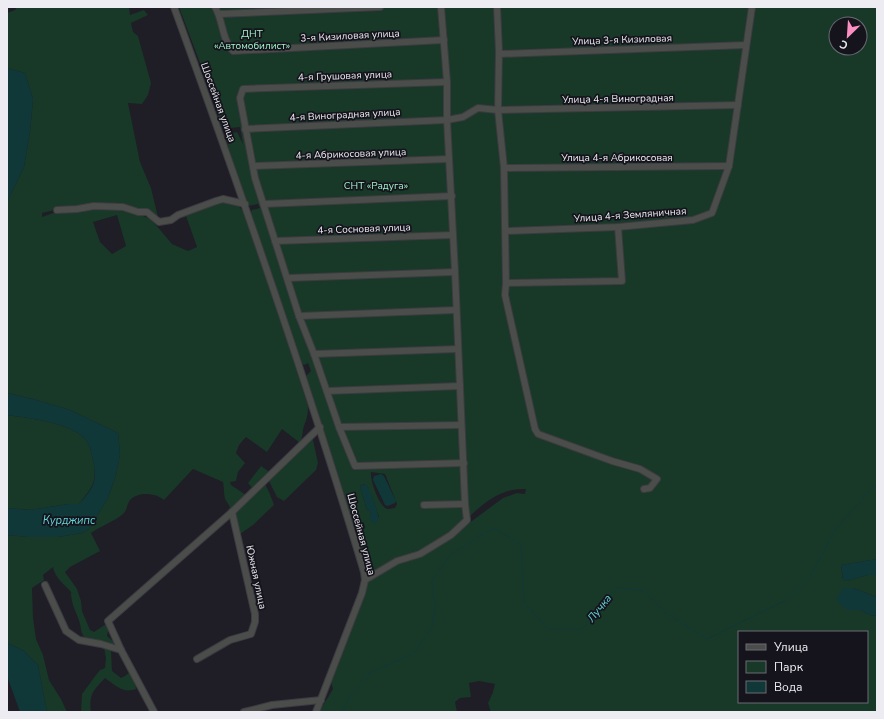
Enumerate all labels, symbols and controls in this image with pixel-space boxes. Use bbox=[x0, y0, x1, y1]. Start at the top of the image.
north arrow bbox=[828, 16, 868, 56]
street label: 3-я Кизиловая улица bbox=[300, 26, 400, 46]
park label: ДНТ «Автомобилист» bbox=[214, 27, 290, 53]
street label: Улица 3-я Кизиловая bbox=[571, 31, 672, 49]
text: С bbox=[837, 36, 851, 53]
street label: Шоссейная улица bbox=[197, 60, 239, 144]
street label: 4-я Грушовая улица bbox=[298, 67, 392, 85]
street label: Улица 4-я Виноградная bbox=[561, 91, 674, 107]
street label: 4-я Виноградная улица bbox=[289, 105, 401, 125]
street label: 4-я Абрикосовая улица bbox=[295, 145, 407, 163]
street label: Улица 4-я Абрикосовая bbox=[560, 151, 673, 165]
park label: СНТ «Радуга» bbox=[344, 179, 408, 193]
street label: Улица 4-я Земляничная bbox=[572, 204, 687, 226]
street label: 4-я Сосновая улица bbox=[317, 220, 411, 238]
street label: Шоссейная улица bbox=[343, 492, 379, 577]
water label: Курджипс bbox=[43, 513, 96, 528]
street label: Южная улица bbox=[242, 544, 270, 610]
water label: Лучка bbox=[583, 591, 615, 626]
legend bbox=[738, 631, 868, 703]
text: Улица bbox=[773, 639, 808, 655]
text: Парк bbox=[774, 659, 804, 675]
text: Вода bbox=[774, 679, 802, 695]

